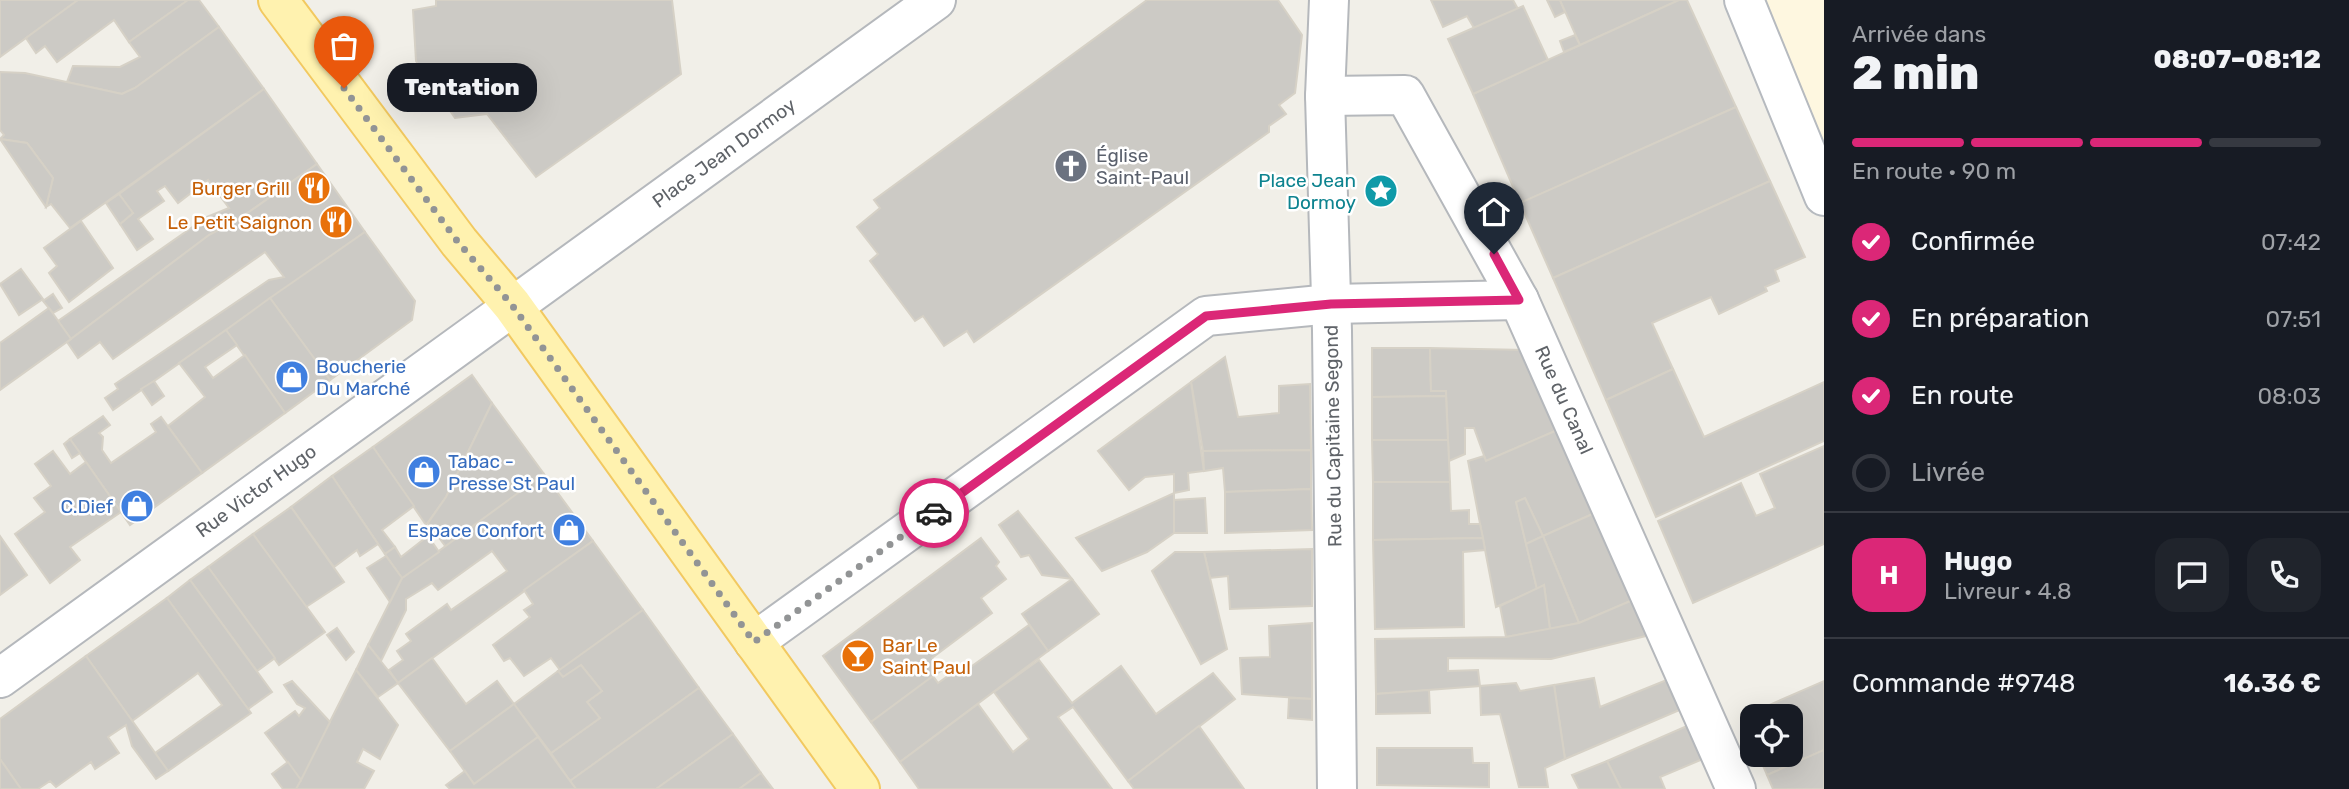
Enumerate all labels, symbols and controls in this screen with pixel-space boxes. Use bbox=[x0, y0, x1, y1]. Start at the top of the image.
pin bbox=[314, 16, 374, 88]
text: Arrivée dans bbox=[1852, 20, 1986, 48]
icon: bag bbox=[325, 27, 363, 65]
text: 08:07–08:12 bbox=[2154, 44, 2321, 75]
text: 2 min bbox=[1852, 46, 1979, 101]
callout: Tentation bbox=[386, 64, 536, 112]
text: Tentation bbox=[404, 73, 520, 101]
street label: Place Jean Dormoy bbox=[648, 93, 800, 213]
place label: Église Saint-Paul bbox=[1096, 144, 1189, 189]
church icon: Église Saint-Paul bbox=[1052, 147, 1090, 185]
text: En route · 90 m bbox=[1852, 157, 2016, 185]
restaurant icon: Burger Grill bbox=[295, 169, 333, 207]
place label: Place Jean Dormoy bbox=[1258, 169, 1356, 214]
place icon: Place Jean Dormoy bbox=[1362, 172, 1400, 210]
place label: Burger Grill bbox=[191, 177, 290, 200]
pin bbox=[1464, 182, 1524, 254]
icon: home bbox=[1475, 193, 1513, 231]
restaurant icon: Le Petit Saignon bbox=[317, 203, 355, 241]
place label: Le Petit Saignon bbox=[167, 211, 312, 234]
icon: check bbox=[1852, 223, 1890, 261]
text: Confirmée bbox=[1911, 226, 2035, 257]
text: 07:42 bbox=[2261, 228, 2321, 256]
icon: check bbox=[1852, 300, 1890, 338]
text: En préparation bbox=[1911, 303, 2089, 334]
text: 07:51 bbox=[2266, 305, 2321, 333]
street label: Rue du Capitaine Segond bbox=[1320, 325, 1346, 547]
street label: Rue du Canal bbox=[1530, 342, 1598, 458]
place label: Boucherie Du Marché bbox=[316, 355, 411, 400]
shop icon: Boucherie Du Marché bbox=[273, 358, 311, 396]
icon: check bbox=[1852, 377, 1890, 415]
text: En route bbox=[1911, 380, 2014, 411]
text: 08:03 bbox=[2257, 382, 2321, 410]
street label: Rue Victor Hugo bbox=[191, 440, 321, 542]
place label: Tabac - Presse St Paul bbox=[448, 450, 575, 495]
shop icon: Tabac - Presse St Paul bbox=[405, 453, 443, 491]
text: Livrée bbox=[1911, 457, 1985, 488]
courier bbox=[899, 478, 969, 548]
shop icon: C.Dief bbox=[118, 487, 156, 525]
icon: car bbox=[915, 494, 953, 532]
place label: C.Dief bbox=[60, 495, 114, 518]
shop icon: Espace Confort bbox=[550, 511, 588, 549]
place label: Espace Confort bbox=[408, 519, 545, 542]
button: chat bbox=[2155, 538, 2229, 612]
button: phone bbox=[2247, 538, 2321, 612]
text: Hugo bbox=[1944, 546, 2012, 577]
text: H bbox=[1879, 560, 1899, 591]
text: Livreur · 4.8 bbox=[1944, 577, 2072, 605]
place label: Bar Le Saint Paul bbox=[882, 634, 971, 679]
bar icon: Bar Le Saint Paul bbox=[839, 637, 877, 675]
text: Commande #9748 bbox=[1852, 668, 2076, 699]
text: 16.36 € bbox=[2224, 668, 2321, 699]
map controls bbox=[1740, 704, 1803, 767]
button: locate bbox=[1740, 704, 1803, 767]

